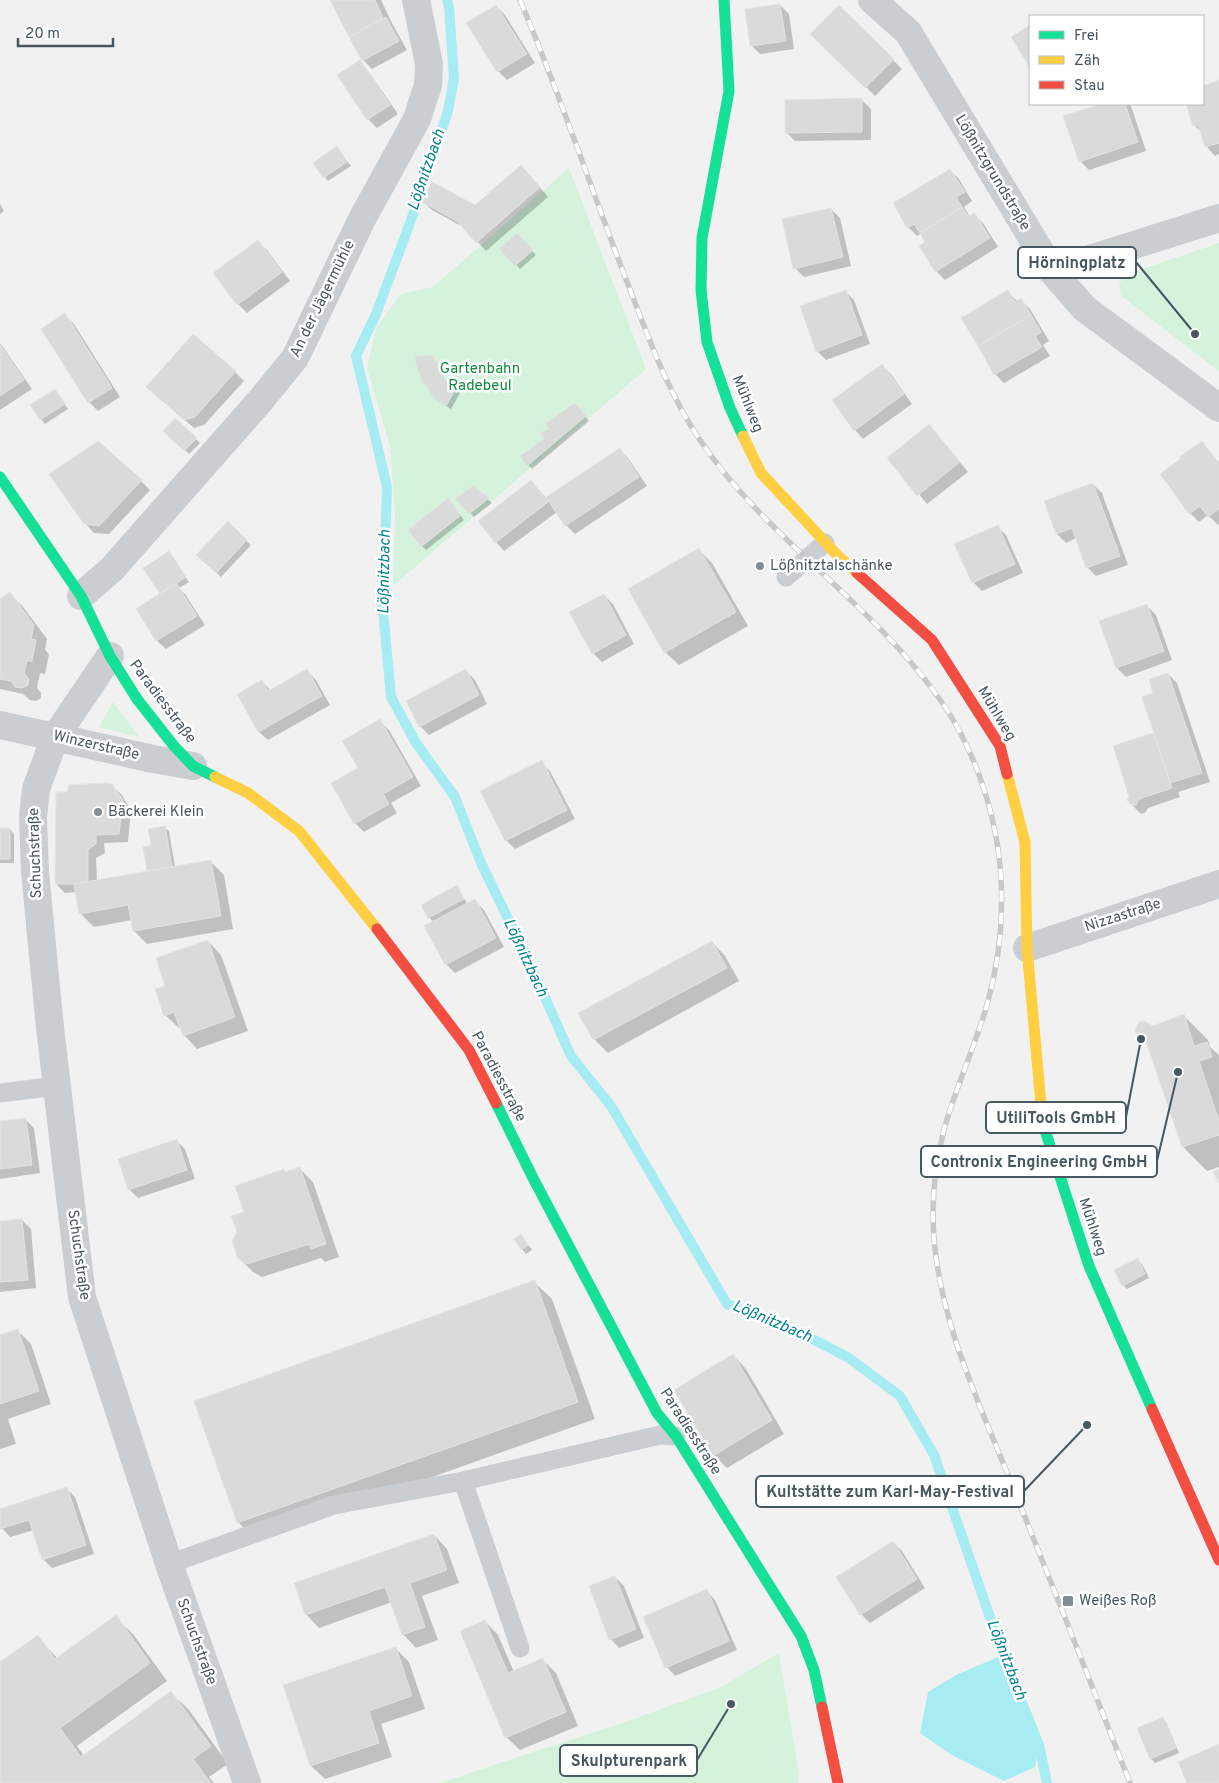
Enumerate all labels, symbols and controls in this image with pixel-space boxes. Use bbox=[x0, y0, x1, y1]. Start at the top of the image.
scale bar bbox=[18, 15, 112, 47]
legend bbox=[1029, 15, 1204, 105]
text: 20 m bbox=[25, 25, 60, 44]
text: Frei bbox=[1074, 27, 1099, 46]
text: Zäh bbox=[1074, 52, 1100, 71]
text: Stau bbox=[1074, 77, 1105, 96]
street label: Lößnitzgrundstraße bbox=[950, 112, 1034, 234]
water label: Lößnitzbach bbox=[404, 127, 450, 213]
street label: An der Jägermühle bbox=[286, 237, 360, 361]
callout: Hörningplatz bbox=[1018, 247, 1136, 278]
text: Hörningplatz bbox=[1028, 254, 1126, 274]
park label: Gartenbahn Radebeul bbox=[440, 360, 520, 396]
street label: Mühlweg bbox=[727, 373, 767, 435]
water label: Lößnitzbach bbox=[374, 529, 396, 614]
place label: Lößnitztalschänke bbox=[770, 557, 893, 576]
marker: Lößnitztalschänke bbox=[754, 560, 766, 572]
street label: Paradiesstraße bbox=[124, 656, 200, 748]
street label: Mühlweg bbox=[972, 683, 1020, 745]
street label: Winzerstraße bbox=[51, 727, 141, 765]
place label: Bäckerei Klein bbox=[108, 803, 204, 822]
marker: Bäckerei Klein bbox=[92, 806, 104, 818]
street label: Schuchstraße bbox=[25, 807, 47, 899]
street label: Nizzastraße bbox=[1082, 895, 1164, 937]
water label: Lößnitzbach bbox=[498, 915, 552, 1001]
street label: Paradiesstraße bbox=[466, 1028, 530, 1126]
callout: UtiliTools GmbH bbox=[986, 1102, 1126, 1133]
text: UtiliTools GmbH bbox=[996, 1109, 1116, 1129]
callout: Contronix Engineering GmbH bbox=[921, 1146, 1157, 1177]
text: Contronix Engineering GmbH bbox=[931, 1153, 1147, 1173]
street label: Mühlweg bbox=[1074, 1195, 1110, 1259]
street label: Schuchstraße bbox=[62, 1209, 94, 1301]
water label: Lößnitzbach bbox=[729, 1296, 815, 1348]
street label: Paradiesstraße bbox=[655, 1385, 725, 1479]
callout: Kultstätte zum Karl-May-Festival bbox=[756, 1476, 1024, 1507]
text: Kultstätte zum Karl-May-Festival bbox=[766, 1483, 1014, 1503]
place label: Weißes Roß bbox=[1079, 1592, 1156, 1611]
marker: Weißes Roß bbox=[1061, 1594, 1075, 1608]
street label: Schuchstraße bbox=[172, 1596, 220, 1688]
water label: Lößnitzbach bbox=[982, 1617, 1031, 1703]
callout: Skulpturenpark bbox=[560, 1745, 697, 1776]
text: Skulpturenpark bbox=[571, 1752, 687, 1772]

